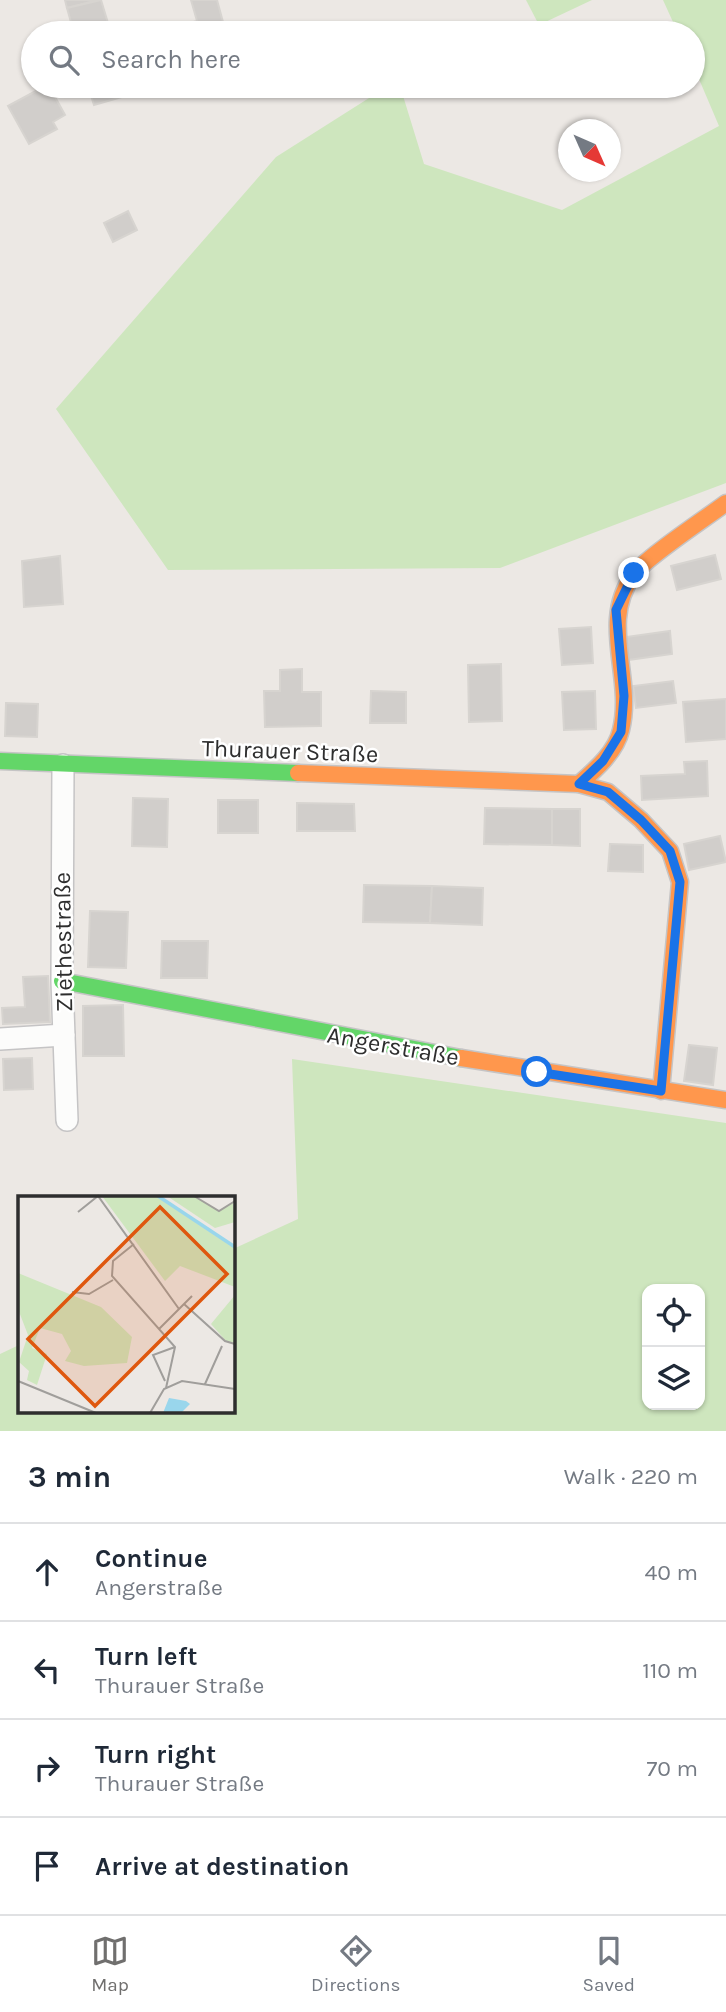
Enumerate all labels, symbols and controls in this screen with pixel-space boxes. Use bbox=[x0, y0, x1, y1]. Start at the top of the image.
search box bbox=[21, 21, 705, 98]
icon: search bbox=[45, 41, 83, 79]
text: Search here bbox=[101, 44, 241, 75]
north arrow bbox=[558, 119, 621, 182]
route end bbox=[618, 557, 649, 588]
street label: Thurauer Straße bbox=[201, 734, 379, 768]
street label: Ziethestraße bbox=[48, 872, 78, 1012]
street label: Angerstraße bbox=[325, 1021, 461, 1071]
route start bbox=[521, 1056, 552, 1087]
inset map bbox=[18, 1196, 234, 1414]
map controls bbox=[642, 1284, 705, 1410]
button: locate bbox=[642, 1284, 705, 1347]
button: layers bbox=[642, 1347, 705, 1410]
text: 3 min bbox=[28, 1459, 111, 1495]
text: Walk · 220 m bbox=[564, 1463, 698, 1490]
text: Continue bbox=[95, 1543, 207, 1574]
icon: ahead bbox=[28, 1553, 66, 1591]
text: 40 m bbox=[645, 1559, 698, 1586]
text: Angerstraße bbox=[95, 1574, 223, 1601]
text: Turn left bbox=[95, 1641, 197, 1672]
icon: left bbox=[28, 1651, 66, 1689]
text: 110 m bbox=[642, 1657, 698, 1684]
text: Thurauer Straße bbox=[95, 1672, 264, 1699]
text: Turn right bbox=[95, 1739, 216, 1770]
icon: right bbox=[28, 1749, 66, 1787]
text: 70 m bbox=[647, 1755, 698, 1782]
text: Thurauer Straße bbox=[95, 1770, 264, 1797]
icon: arrive bbox=[28, 1847, 66, 1885]
text: Arrive at destination bbox=[95, 1851, 349, 1882]
tab: Map bbox=[91, 1932, 129, 1996]
tab: Directions bbox=[311, 1932, 400, 1996]
tab: Saved bbox=[582, 1932, 635, 1996]

